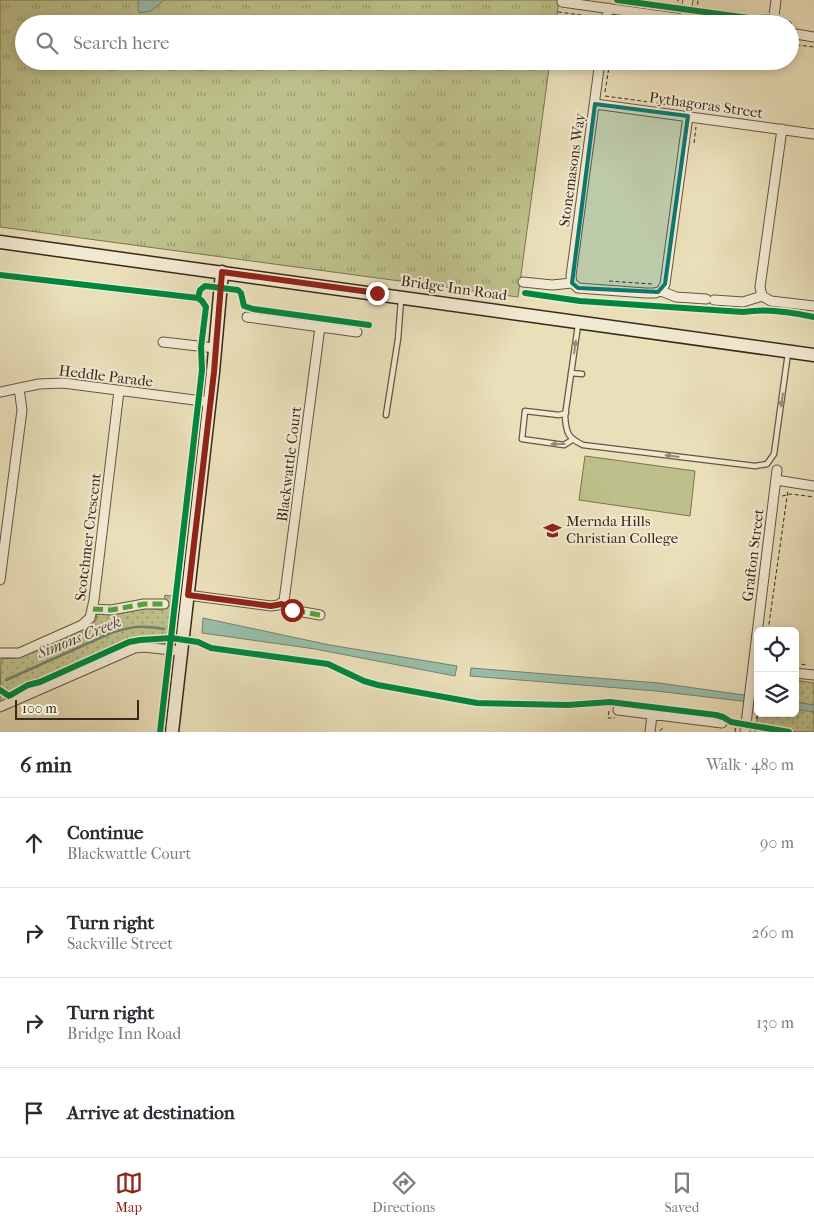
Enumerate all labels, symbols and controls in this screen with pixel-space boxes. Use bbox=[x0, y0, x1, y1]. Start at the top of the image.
search box bbox=[15, 15, 799, 70]
icon: search bbox=[33, 29, 61, 57]
text: Search here bbox=[73, 32, 169, 54]
street label: Pythagoras Street bbox=[648, 88, 765, 122]
street label: Stonemasons Way bbox=[555, 111, 589, 228]
street label: Bridge Inn Road bbox=[400, 272, 509, 304]
route end bbox=[366, 282, 389, 305]
one-way arrow bbox=[571, 339, 579, 355]
street label: Heddle Parade bbox=[58, 361, 155, 391]
one-way arrow bbox=[777, 392, 785, 408]
street label: Blackwattle Court bbox=[273, 405, 305, 523]
one-way arrow bbox=[550, 440, 566, 448]
one-way arrow bbox=[664, 452, 680, 460]
street label: Scotchmer Crescent bbox=[71, 471, 105, 602]
street label: Grafton Street bbox=[738, 507, 768, 602]
place label: Mernda Hills Christian College bbox=[566, 512, 679, 547]
school or university icon: Mernda Hills Christian College bbox=[542, 520, 562, 540]
route start bbox=[281, 599, 304, 622]
water label: Simons Creek bbox=[33, 612, 124, 663]
map controls bbox=[754, 627, 799, 717]
button: locate bbox=[754, 627, 799, 672]
button: layers bbox=[754, 672, 799, 717]
scale bar bbox=[15, 697, 139, 720]
text: 100 m bbox=[22, 700, 57, 717]
text: 6 min bbox=[20, 753, 72, 777]
text: Walk · 480 m bbox=[706, 755, 794, 774]
text: Continue bbox=[67, 822, 143, 844]
icon: ahead bbox=[20, 829, 48, 857]
text: 90 m bbox=[760, 833, 794, 852]
text: Blackwattle Court bbox=[67, 844, 191, 863]
text: Turn right bbox=[67, 912, 154, 934]
icon: right bbox=[20, 919, 48, 947]
text: 260 m bbox=[752, 923, 794, 942]
text: Sackville Street bbox=[67, 934, 173, 953]
text: Turn right bbox=[67, 1002, 154, 1024]
icon: right bbox=[20, 1009, 48, 1037]
text: 130 m bbox=[756, 1013, 794, 1032]
text: Bridge Inn Road bbox=[67, 1024, 181, 1043]
icon: arrive bbox=[20, 1099, 48, 1127]
text: Arrive at destination bbox=[67, 1102, 235, 1124]
tab: Map bbox=[115, 1169, 143, 1216]
tab: Directions bbox=[372, 1169, 435, 1216]
tab: Saved bbox=[665, 1169, 699, 1216]

